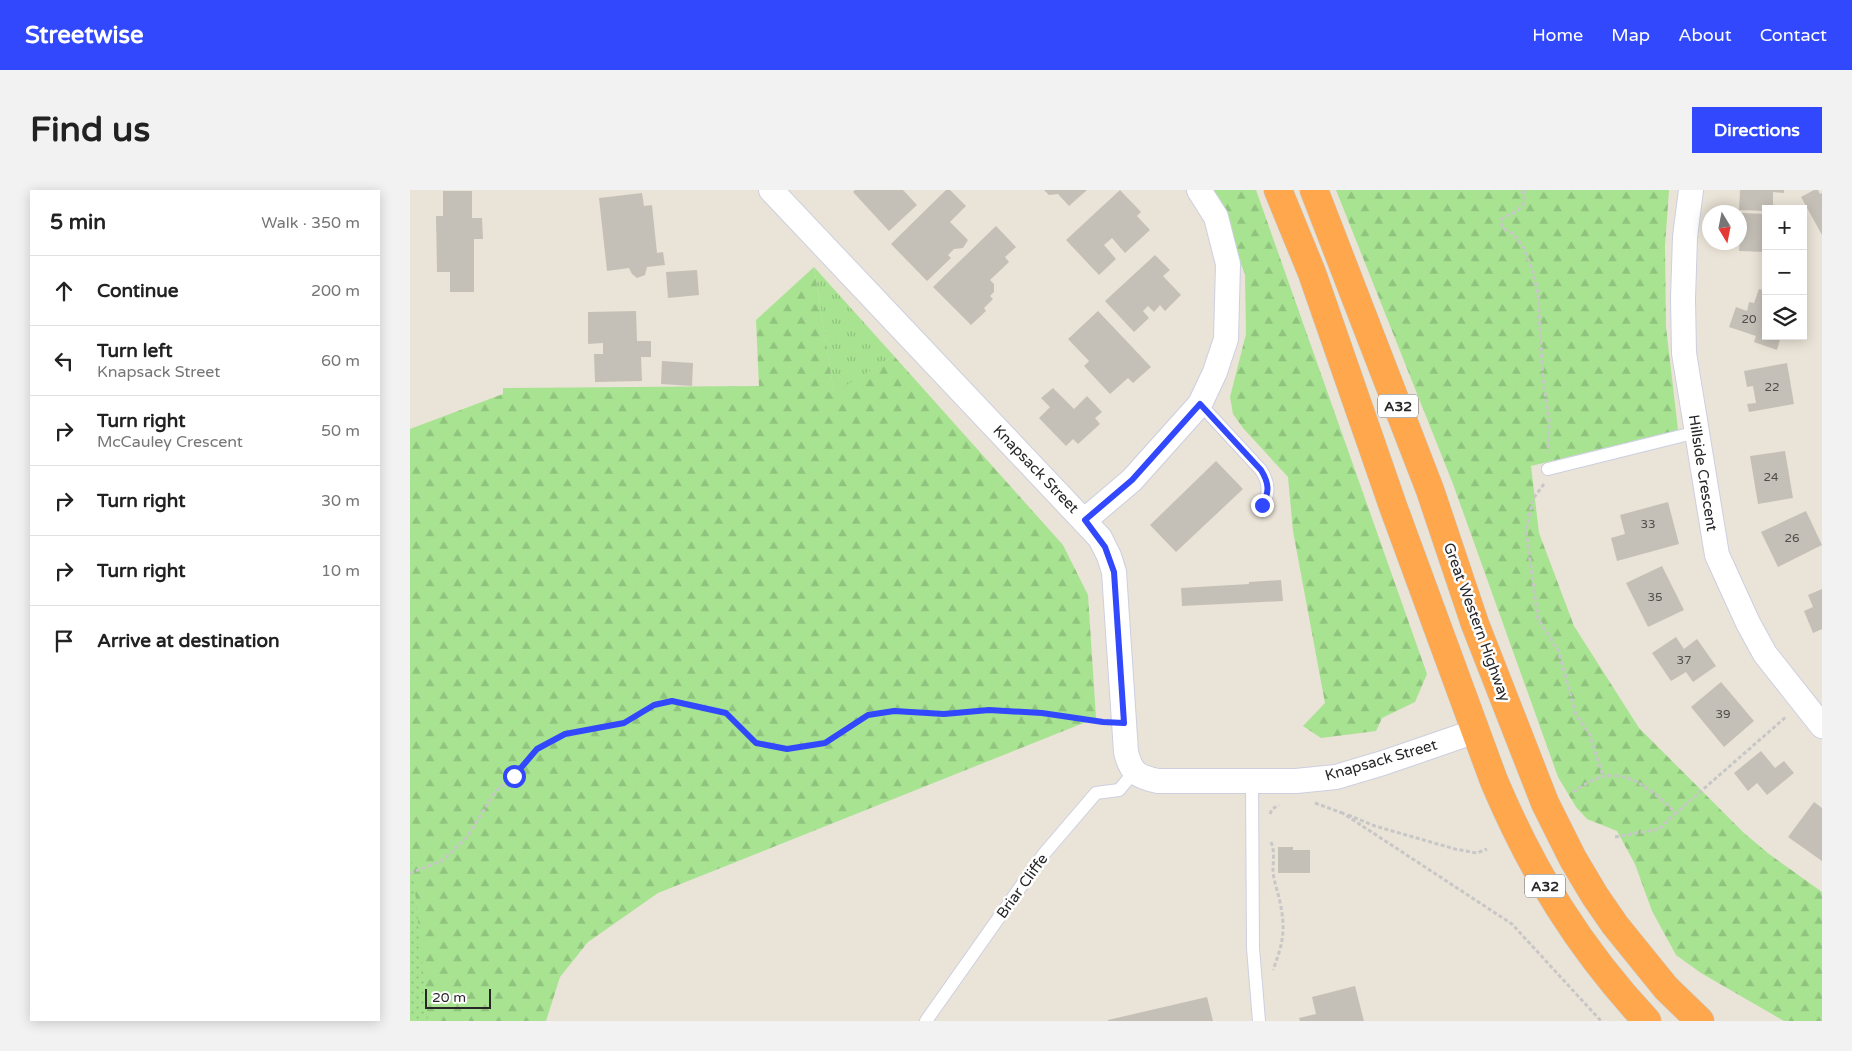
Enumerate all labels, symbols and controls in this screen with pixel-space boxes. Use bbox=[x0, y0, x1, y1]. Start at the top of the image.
text: Streetwise bbox=[25, 21, 144, 50]
text: Home bbox=[1532, 24, 1583, 46]
text: Map bbox=[1611, 24, 1650, 46]
text: About bbox=[1678, 24, 1732, 46]
text: Contact bbox=[1760, 24, 1827, 46]
button: Directions bbox=[1692, 107, 1822, 153]
text: Find us bbox=[30, 109, 150, 151]
north arrow bbox=[1702, 205, 1747, 250]
map controls bbox=[1762, 205, 1807, 340]
button: + bbox=[1762, 205, 1807, 250]
text: 5 min bbox=[50, 210, 106, 235]
text: Walk · 350 m bbox=[261, 213, 360, 233]
button: − bbox=[1762, 250, 1807, 295]
icon: ahead bbox=[50, 277, 78, 305]
text: Continue bbox=[97, 280, 179, 302]
text: 200 m bbox=[311, 281, 360, 301]
button: layers bbox=[1762, 295, 1807, 340]
house number: 20 bbox=[1741, 312, 1757, 326]
text: Turn left bbox=[97, 340, 173, 362]
icon: left bbox=[50, 347, 78, 375]
text: 60 m bbox=[321, 351, 360, 371]
text: Knapsack Street bbox=[97, 362, 220, 382]
house number: 22 bbox=[1764, 380, 1780, 394]
road number: A32 bbox=[1378, 395, 1418, 418]
text: Turn right bbox=[97, 410, 185, 432]
street label: Hillside Crescent bbox=[1685, 413, 1721, 533]
icon: right bbox=[50, 417, 78, 445]
text: 50 m bbox=[321, 421, 360, 441]
street label: Knapsack Street bbox=[989, 421, 1083, 517]
text: McCauley Crescent bbox=[97, 432, 243, 452]
house number: 24 bbox=[1763, 470, 1779, 484]
icon: right bbox=[50, 487, 78, 515]
text: Turn right bbox=[97, 490, 185, 512]
text: 30 m bbox=[321, 491, 360, 511]
route end bbox=[1251, 494, 1274, 517]
house number: 33 bbox=[1640, 517, 1656, 531]
house number: 26 bbox=[1784, 531, 1800, 545]
street label: Great Western Highway bbox=[1440, 540, 1514, 704]
icon: right bbox=[50, 557, 78, 585]
text: Turn right bbox=[97, 560, 185, 582]
text: 10 m bbox=[321, 561, 360, 581]
house number: 35 bbox=[1647, 590, 1663, 604]
icon: arrive bbox=[50, 627, 78, 655]
text: Arrive at destination bbox=[97, 630, 280, 652]
house number: 37 bbox=[1676, 653, 1692, 667]
house number: 39 bbox=[1715, 707, 1731, 721]
street label: Knapsack Street bbox=[1323, 735, 1439, 785]
route start bbox=[503, 765, 526, 788]
street label: Briar Cliffe bbox=[993, 850, 1051, 922]
road number: A32 bbox=[1525, 874, 1565, 898]
scale bar bbox=[425, 986, 491, 1009]
text: 20 m bbox=[432, 989, 466, 1006]

